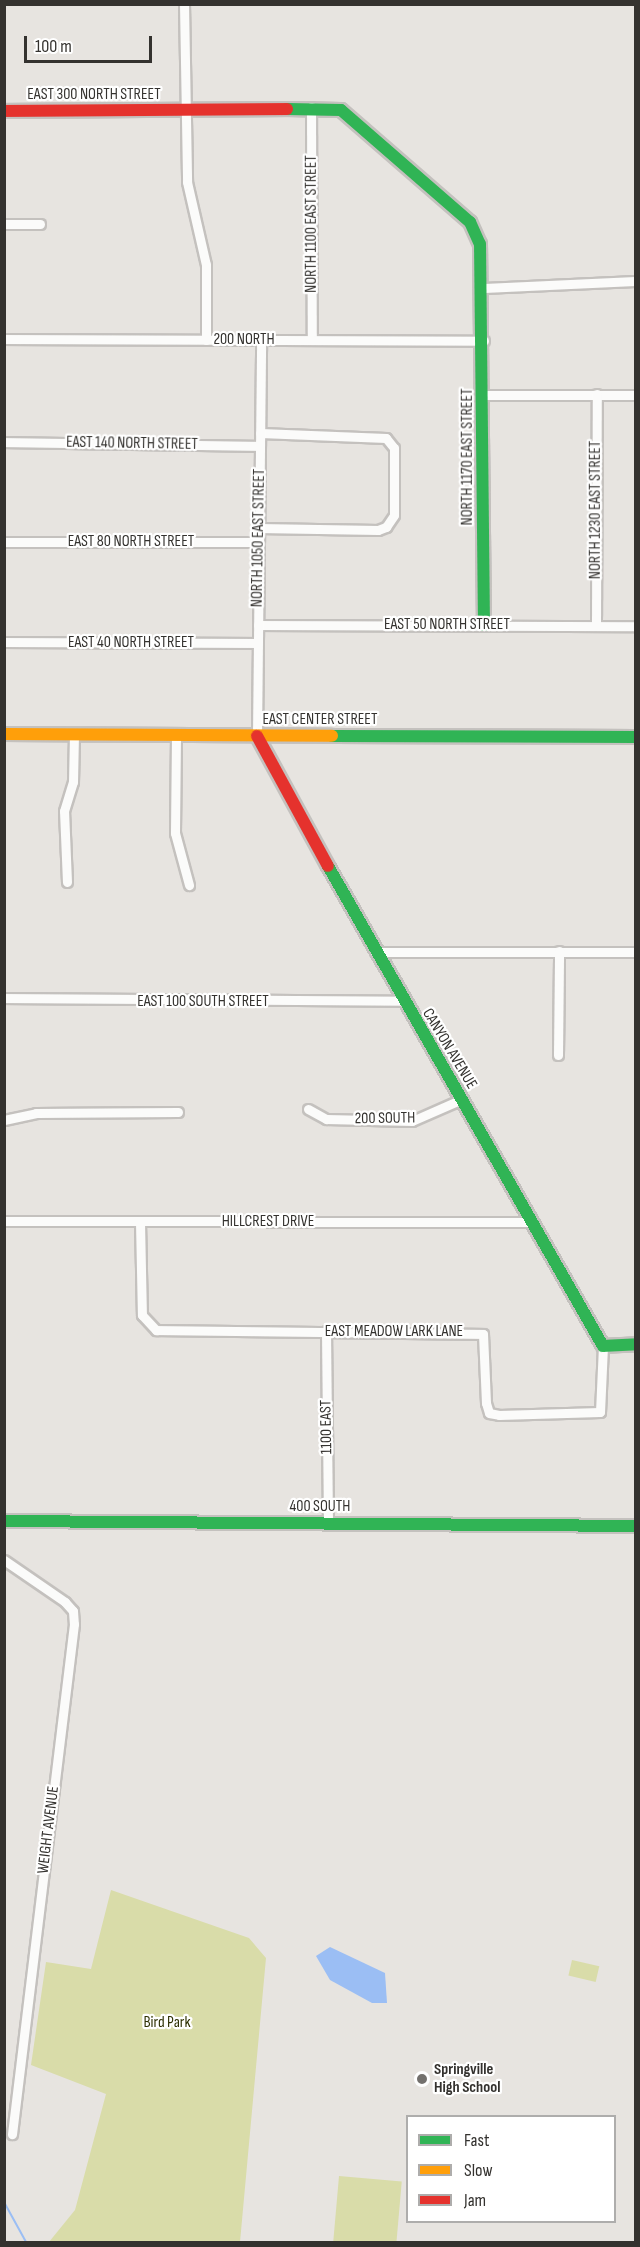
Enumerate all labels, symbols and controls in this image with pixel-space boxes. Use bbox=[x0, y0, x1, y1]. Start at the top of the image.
scale bar bbox=[27, 24, 154, 62]
text: 100 m bbox=[35, 36, 72, 57]
street label: EAST 300 NORTH STREET bbox=[27, 85, 161, 105]
street label: NORTH 1100 EAST STREET bbox=[302, 155, 322, 293]
street label: 200 NORTH bbox=[213, 330, 275, 350]
street label: NORTH 1170 EAST STREET bbox=[458, 389, 478, 525]
street label: EAST 140 NORTH STREET bbox=[66, 433, 198, 455]
street label: NORTH 1230 EAST STREET bbox=[586, 441, 606, 579]
street label: NORTH 1050 EAST STREET bbox=[248, 469, 270, 607]
street label: EAST 80 NORTH STREET bbox=[68, 532, 194, 552]
street label: EAST 50 NORTH STREET bbox=[384, 615, 510, 635]
street label: EAST 40 NORTH STREET bbox=[68, 633, 194, 653]
street label: EAST CENTER STREET bbox=[263, 710, 377, 730]
street label: EAST 100 SOUTH STREET bbox=[137, 992, 269, 1012]
street label: CANYON AVENUE bbox=[417, 1005, 481, 1093]
street label: 200 SOUTH bbox=[355, 1109, 415, 1129]
street label: HILLCREST DRIVE bbox=[222, 1212, 314, 1232]
street label: EAST MEADOW LARK LANE bbox=[325, 1322, 463, 1342]
street label: 1100 EAST bbox=[317, 1400, 337, 1454]
street label: 400 SOUTH bbox=[290, 1497, 350, 1517]
street label: WEIGHT AVENUE bbox=[34, 1785, 64, 1875]
park label: Bird Park bbox=[143, 2013, 191, 2033]
place label: Springville High School bbox=[434, 2060, 500, 2098]
marker: Springville High School bbox=[415, 2072, 429, 2086]
legend bbox=[406, 2115, 616, 2223]
text: Fast bbox=[464, 2130, 489, 2151]
text: Slow bbox=[464, 2160, 493, 2181]
text: Jam bbox=[464, 2190, 486, 2211]

